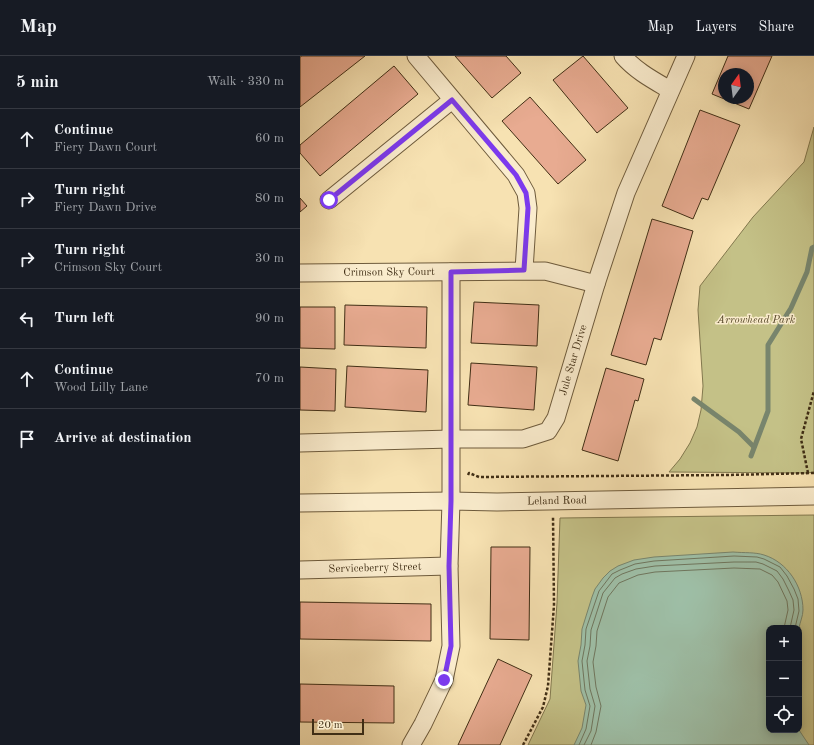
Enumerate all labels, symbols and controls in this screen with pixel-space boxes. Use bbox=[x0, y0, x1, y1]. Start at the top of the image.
text: Map bbox=[20, 18, 57, 37]
text: Map bbox=[648, 20, 674, 34]
text: Layers bbox=[696, 20, 737, 34]
text: Share bbox=[759, 20, 794, 34]
north arrow bbox=[718, 68, 754, 104]
text: 5 min bbox=[16, 74, 59, 91]
text: Walk · 330 m bbox=[207, 75, 284, 88]
text: Continue bbox=[54, 123, 113, 138]
icon: ahead bbox=[16, 128, 38, 150]
text: 60 m bbox=[255, 132, 284, 145]
text: Fiery Dawn Court bbox=[54, 141, 157, 154]
text: Turn right bbox=[54, 183, 125, 198]
icon: right bbox=[16, 188, 38, 210]
route start bbox=[320, 191, 338, 209]
text: 80 m bbox=[255, 192, 284, 205]
text: Fiery Dawn Drive bbox=[54, 201, 156, 214]
text: Turn right bbox=[54, 243, 125, 258]
icon: right bbox=[16, 248, 38, 270]
text: 30 m bbox=[255, 252, 284, 265]
text: Crimson Sky Court bbox=[54, 261, 162, 274]
street label: Crimson Sky Court bbox=[343, 266, 435, 278]
icon: left bbox=[16, 308, 38, 330]
text: Turn left bbox=[54, 311, 114, 326]
text: 90 m bbox=[255, 312, 284, 325]
park label: Arrowhead Park bbox=[716, 315, 796, 326]
street label: Jule Star Drive bbox=[558, 323, 589, 397]
text: Continue bbox=[54, 363, 113, 378]
icon: ahead bbox=[16, 368, 38, 390]
text: 70 m bbox=[255, 372, 284, 385]
text: Wood Lilly Lane bbox=[54, 381, 148, 394]
icon: arrive bbox=[16, 428, 38, 450]
text: Arrive at destination bbox=[54, 431, 192, 446]
street label: Leland Road bbox=[527, 495, 587, 507]
street label: Serviceberry Street bbox=[328, 561, 422, 575]
map controls bbox=[766, 625, 802, 733]
button: + bbox=[766, 625, 802, 661]
button: − bbox=[766, 661, 802, 697]
route end bbox=[435, 671, 453, 689]
button: locate bbox=[766, 697, 802, 733]
scale bar bbox=[312, 717, 364, 736]
text: 20 m bbox=[318, 720, 343, 731]

